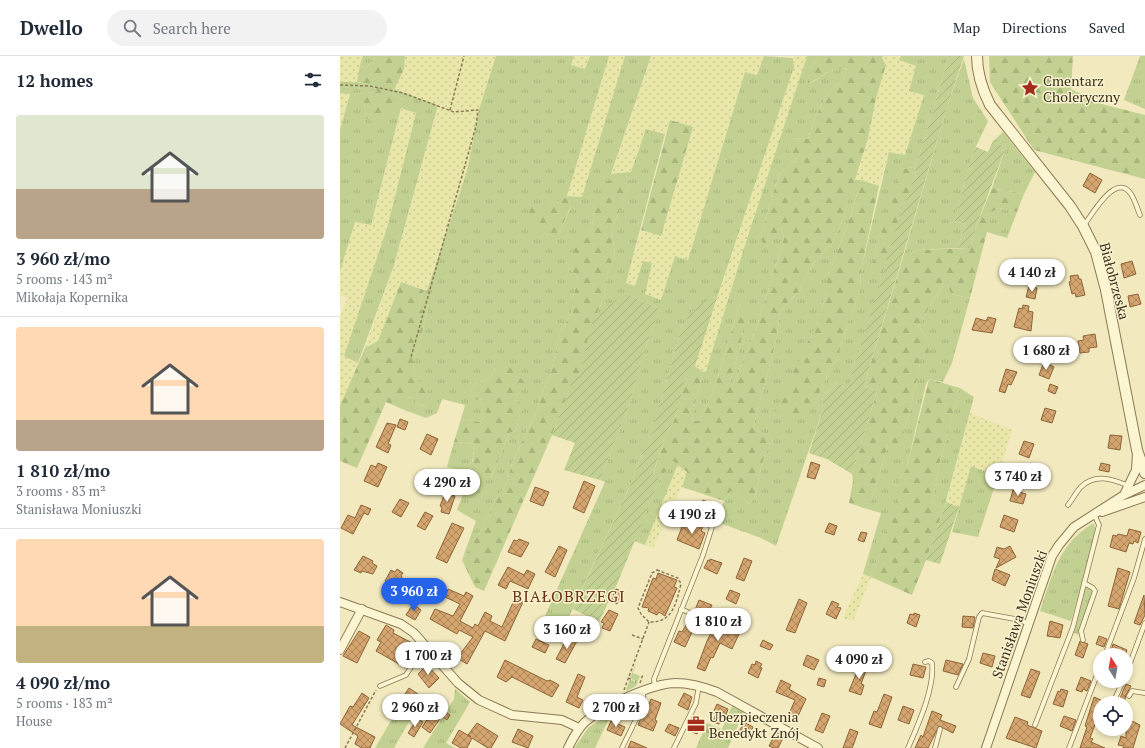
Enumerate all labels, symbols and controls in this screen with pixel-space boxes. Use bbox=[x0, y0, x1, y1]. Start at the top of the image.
search box bbox=[107, 10, 387, 46]
text: Dwello bbox=[20, 15, 83, 40]
icon: search bbox=[121, 17, 143, 39]
text: Search here bbox=[153, 18, 231, 38]
text: Map bbox=[953, 18, 980, 37]
text: Directions bbox=[1002, 18, 1067, 37]
text: Saved bbox=[1089, 18, 1125, 37]
text: 12 homes bbox=[16, 69, 93, 92]
icon: filters bbox=[302, 69, 324, 91]
place label: Cmentarz Choleryczny bbox=[1043, 71, 1121, 106]
place icon: Cmentarz Choleryczny bbox=[1020, 78, 1040, 98]
icon: home bbox=[134, 141, 206, 213]
street label: Białobrzeska bbox=[1096, 240, 1134, 322]
text: 3 960 zł/mo bbox=[16, 247, 110, 270]
pin: 4 140 zł bbox=[991, 259, 1073, 293]
text: 4 140 zł bbox=[1008, 263, 1056, 281]
text: 5 rooms · 143 m² bbox=[16, 270, 113, 288]
text: Mikołaja Kopernika bbox=[16, 288, 128, 306]
pin: 1 680 zł bbox=[1005, 337, 1087, 371]
text: 1 680 zł bbox=[1022, 341, 1070, 359]
icon: home bbox=[134, 353, 206, 425]
text: 1 810 zł/mo bbox=[16, 459, 110, 482]
pin: 3 740 zł bbox=[977, 463, 1059, 497]
text: 3 740 zł bbox=[994, 467, 1042, 485]
pin: 4 290 zł bbox=[406, 469, 488, 503]
text: 4 290 zł bbox=[423, 473, 471, 491]
text: 3 rooms · 83 m² bbox=[16, 482, 106, 500]
text: Stanisława Moniuszki bbox=[16, 500, 142, 518]
pin: 4 190 zł bbox=[651, 501, 733, 535]
text: 4 190 zł bbox=[668, 505, 716, 523]
street label: Stanisława Moniuszki bbox=[987, 547, 1051, 681]
icon: home bbox=[134, 565, 206, 637]
pin: 3 960 zł bbox=[373, 578, 455, 612]
text: 3 960 zł bbox=[390, 582, 438, 600]
district label: BIAŁOBRZEGI bbox=[512, 585, 626, 607]
pin: 1 810 zł bbox=[677, 608, 759, 642]
text: 1 810 zł bbox=[694, 612, 742, 630]
pin: 3 160 zł bbox=[526, 616, 608, 650]
text: 3 160 zł bbox=[543, 620, 591, 638]
pin: 1 700 zł bbox=[387, 642, 469, 676]
text: 1 700 zł bbox=[404, 646, 452, 664]
pin: 4 090 zł bbox=[818, 646, 900, 680]
north arrow bbox=[1093, 648, 1133, 688]
map controls bbox=[1093, 648, 1133, 736]
text: 4 090 zł bbox=[835, 650, 883, 668]
text: 4 090 zł/mo bbox=[16, 671, 110, 694]
text: 5 rooms · 183 m² bbox=[16, 694, 113, 712]
pin: 2 960 zł bbox=[374, 694, 456, 728]
pin: 2 700 zł bbox=[575, 694, 657, 728]
button: locate bbox=[1093, 696, 1133, 736]
text: 2 960 zł bbox=[391, 698, 439, 716]
text: 2 700 zł bbox=[592, 698, 640, 716]
place label: Ubezpieczenia Benedykt Znój bbox=[709, 707, 799, 742]
text: House bbox=[16, 712, 52, 730]
office icon: Ubezpieczenia Benedykt Znój bbox=[686, 714, 706, 734]

